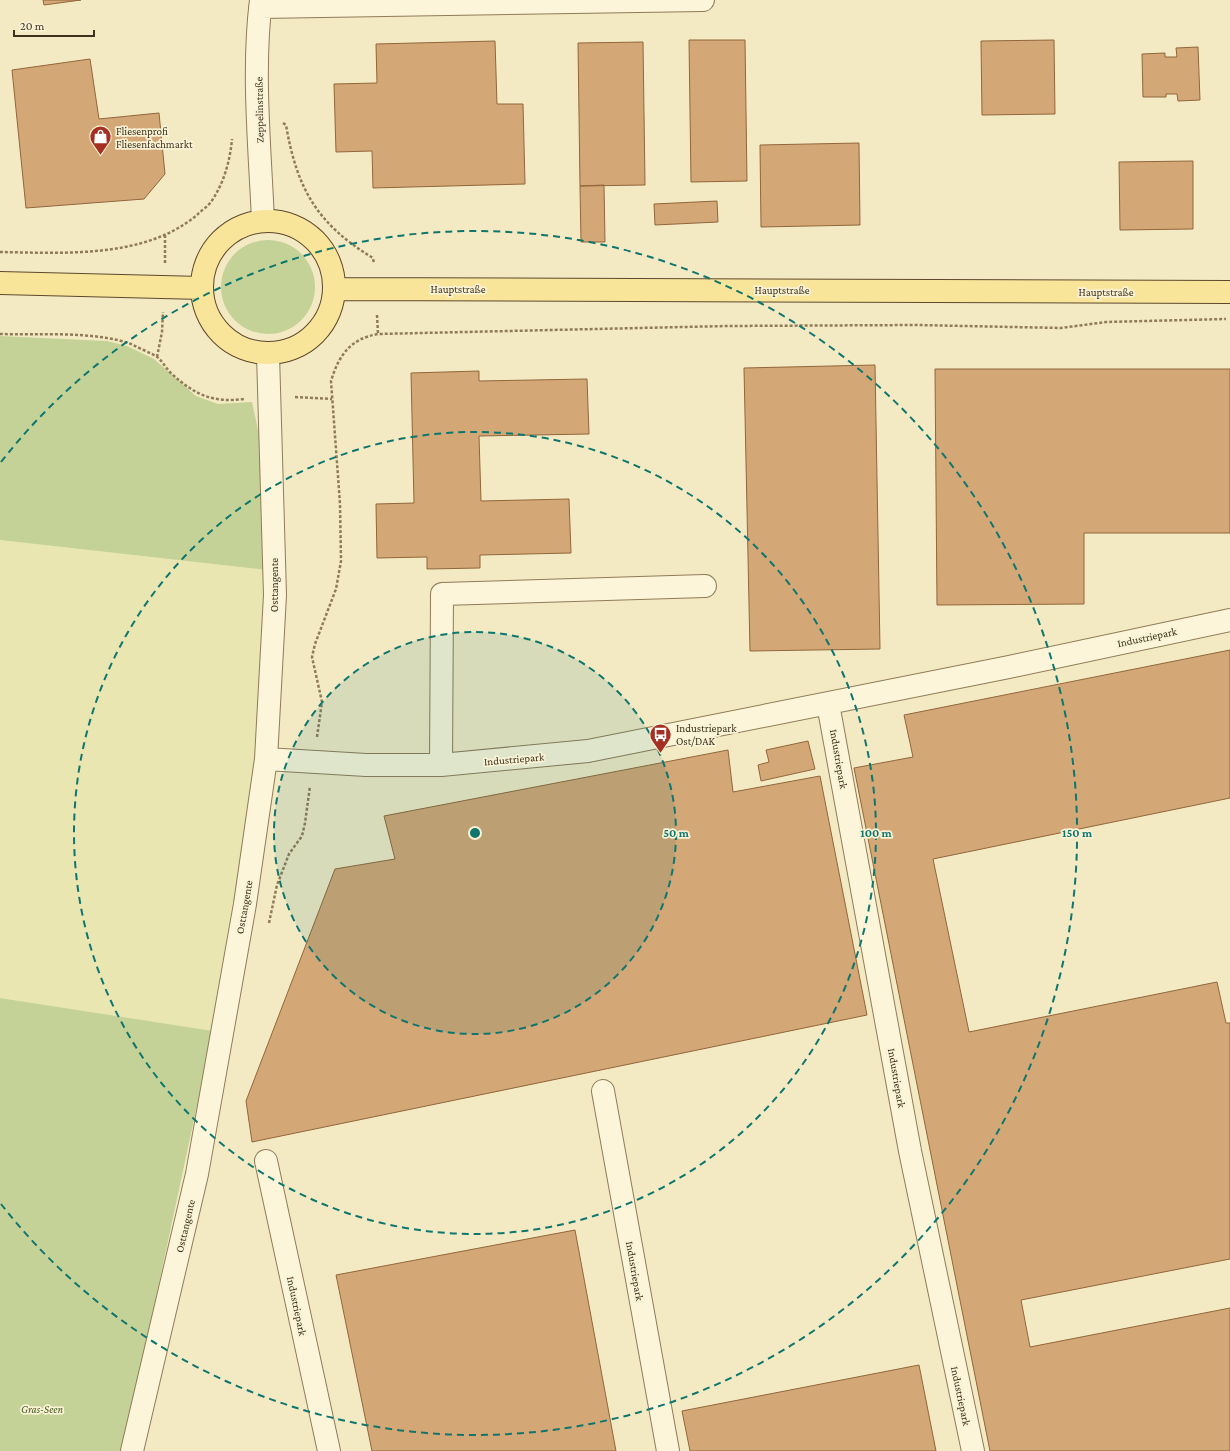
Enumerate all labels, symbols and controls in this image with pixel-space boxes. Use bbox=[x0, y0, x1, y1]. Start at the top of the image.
scale bar bbox=[14, 12, 94, 38]
text: 20 m bbox=[20, 19, 45, 33]
street label: Zeppelinstraße bbox=[252, 77, 267, 143]
shop icon: Fliesenprofi Fliesenfachmarkt bbox=[88, 124, 114, 157]
place label: Fliesenprofi Fliesenfachmarkt bbox=[116, 125, 193, 150]
street label: Hauptstraße bbox=[430, 283, 486, 296]
street label: Hauptstraße bbox=[754, 284, 810, 297]
street label: Hauptstraße bbox=[1078, 286, 1134, 299]
street label: Osttangente bbox=[268, 558, 281, 612]
street label: Industriepark bbox=[1116, 625, 1179, 650]
bus stop icon: Industriepark Ost/DAK bbox=[647, 721, 673, 754]
place label: Industriepark Ost/DAK bbox=[676, 722, 737, 747]
street label: Industriepark bbox=[827, 728, 850, 791]
street label: Industriepark bbox=[483, 750, 545, 769]
centre of rings bbox=[468, 826, 482, 840]
text: 50 m bbox=[663, 826, 690, 840]
text: 100 m bbox=[860, 826, 893, 840]
text: 150 m bbox=[1062, 826, 1093, 840]
street label: Osttangente bbox=[233, 879, 256, 935]
street label: Industriepark bbox=[885, 1047, 908, 1110]
street label: Osttangente bbox=[173, 1198, 198, 1254]
street label: Industriepark bbox=[623, 1240, 646, 1303]
street label: Industriepark bbox=[284, 1275, 309, 1338]
street label: Industriepark bbox=[948, 1365, 973, 1428]
park label: Gras-Seen bbox=[21, 1403, 63, 1415]

